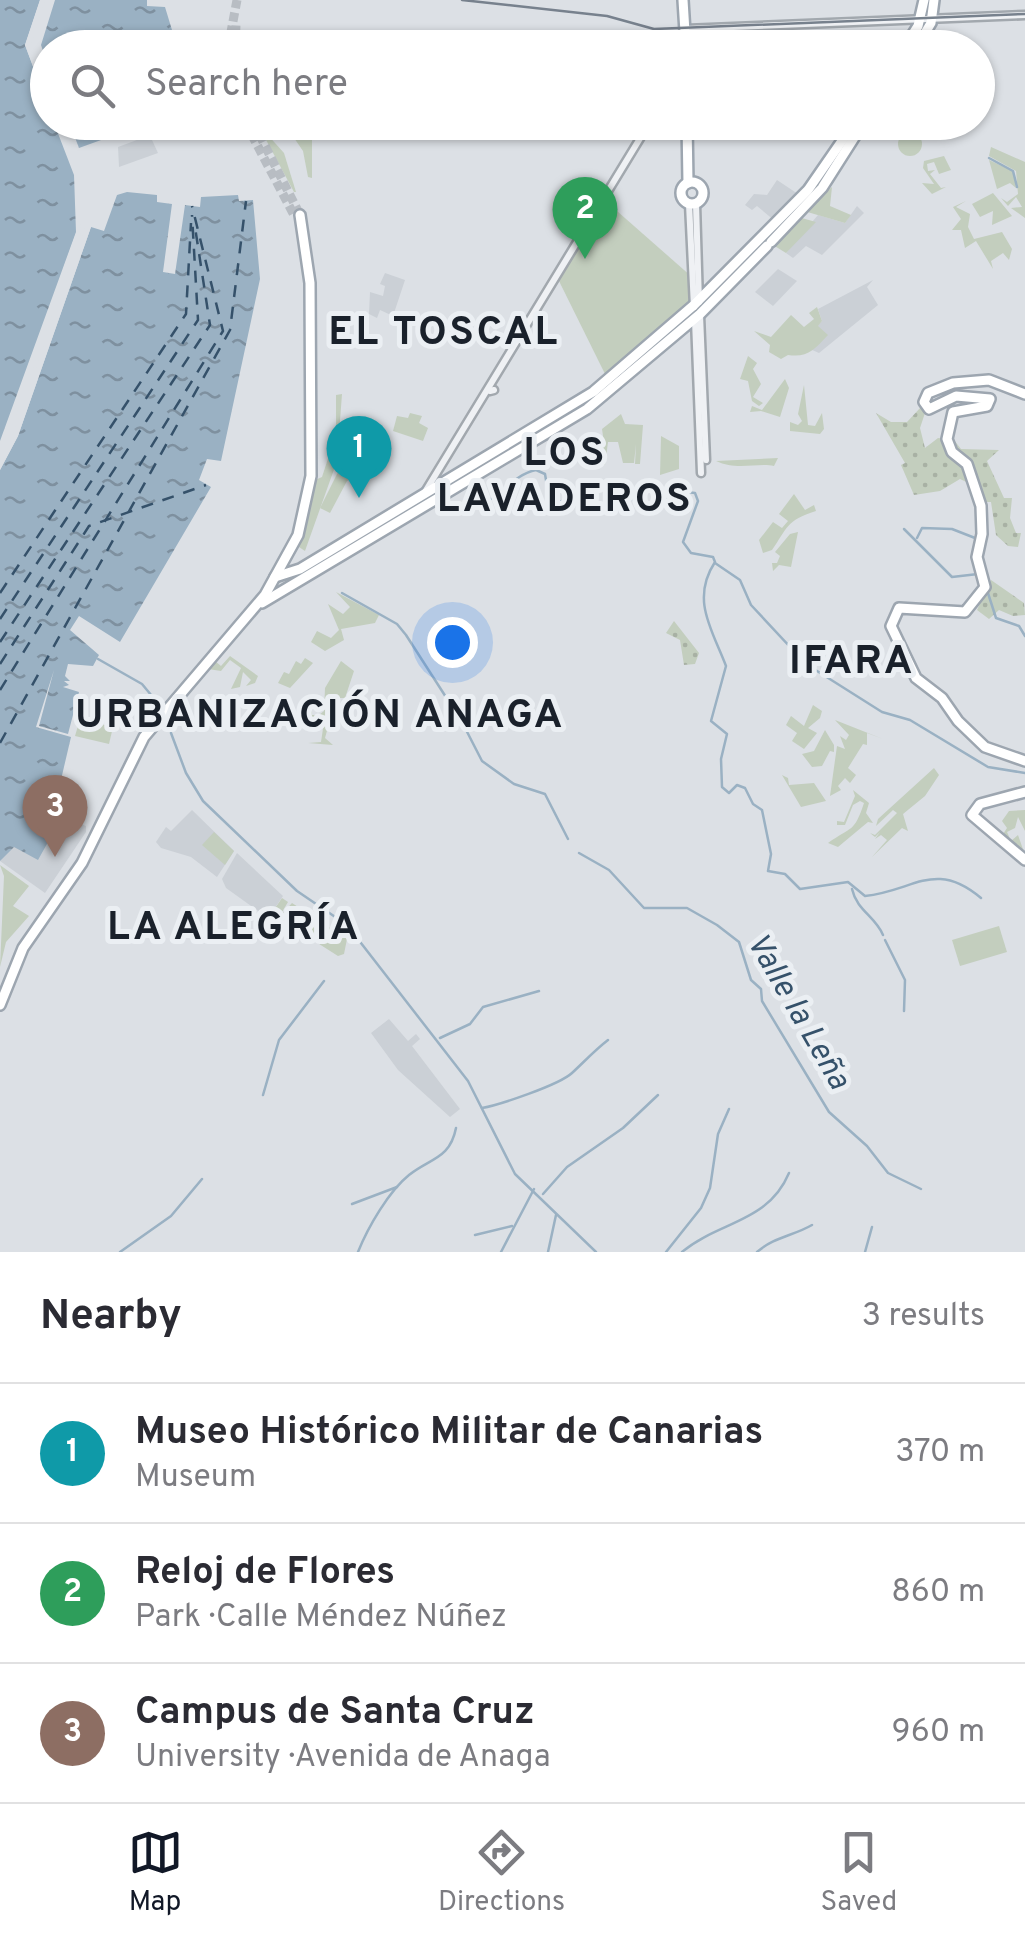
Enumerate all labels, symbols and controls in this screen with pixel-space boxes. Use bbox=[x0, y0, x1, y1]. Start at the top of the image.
search box bbox=[30, 30, 995, 140]
icon: search bbox=[65, 58, 120, 113]
text: Search here bbox=[145, 61, 348, 110]
pin: 2 bbox=[552, 176, 618, 259]
district label: EL TOSCAL bbox=[328, 309, 560, 359]
pin: 1 bbox=[326, 416, 392, 498]
district label: LOS LAVADEROS bbox=[437, 430, 693, 526]
your location bbox=[427, 617, 478, 668]
district label: IFARA bbox=[789, 638, 915, 688]
district label: URBANIZACIÓN ANAGA bbox=[75, 689, 565, 742]
pin: 3 bbox=[22, 774, 88, 857]
district label: LA ALEGRÍA bbox=[107, 902, 361, 954]
water label: Valle la Leña bbox=[736, 927, 858, 1098]
text: Nearby bbox=[40, 1291, 182, 1344]
text: 3 results bbox=[862, 1297, 985, 1337]
text: Museo Histórico Militar de Canarias bbox=[135, 1409, 763, 1458]
text: 1 bbox=[66, 1433, 79, 1473]
text: 370 m bbox=[895, 1433, 985, 1473]
text: Museum bbox=[135, 1458, 256, 1498]
text: Reloj de Flores bbox=[135, 1549, 395, 1598]
text: 2 bbox=[63, 1573, 82, 1613]
text: 860 m bbox=[891, 1573, 985, 1613]
text: Park · Calle Méndez Núñez bbox=[135, 1598, 507, 1638]
text: Campus de Santa Cruz bbox=[135, 1689, 535, 1738]
text: 3 bbox=[63, 1713, 82, 1753]
text: 960 m bbox=[892, 1713, 985, 1753]
text: University · Avenida de Anaga bbox=[135, 1738, 551, 1778]
tab: Map bbox=[128, 1825, 183, 1921]
tab: Directions bbox=[438, 1825, 565, 1921]
tab: Saved bbox=[820, 1825, 897, 1921]

